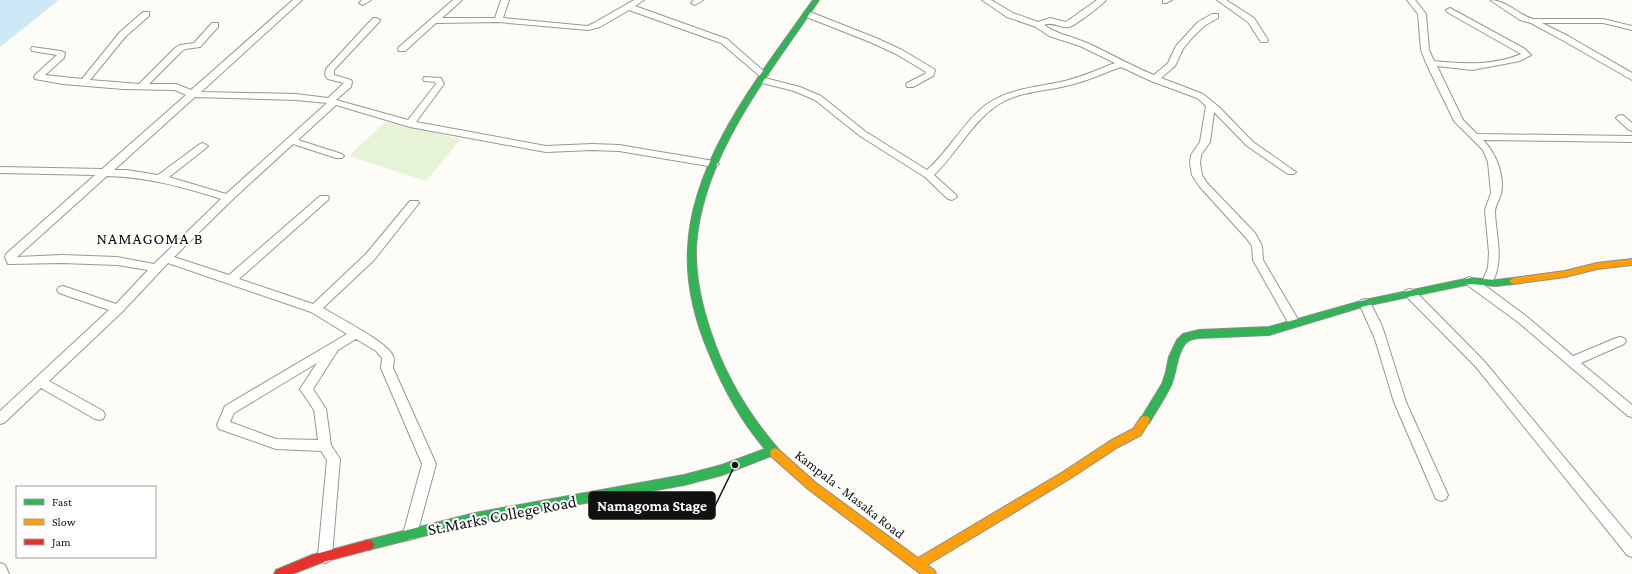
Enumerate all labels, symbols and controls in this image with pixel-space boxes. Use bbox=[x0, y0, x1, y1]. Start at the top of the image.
district label: NAMAGOMA B bbox=[97, 230, 203, 247]
street label: Kampala - Masaka Road bbox=[792, 446, 908, 542]
legend bbox=[16, 486, 156, 558]
street label: St.Marks College Road bbox=[426, 492, 578, 539]
callout: Namagoma Stage bbox=[589, 492, 715, 519]
text: Fast bbox=[52, 495, 73, 509]
text: Namagoma Stage bbox=[597, 498, 707, 514]
text: Slow bbox=[52, 515, 76, 529]
text: Jam bbox=[51, 535, 71, 549]

